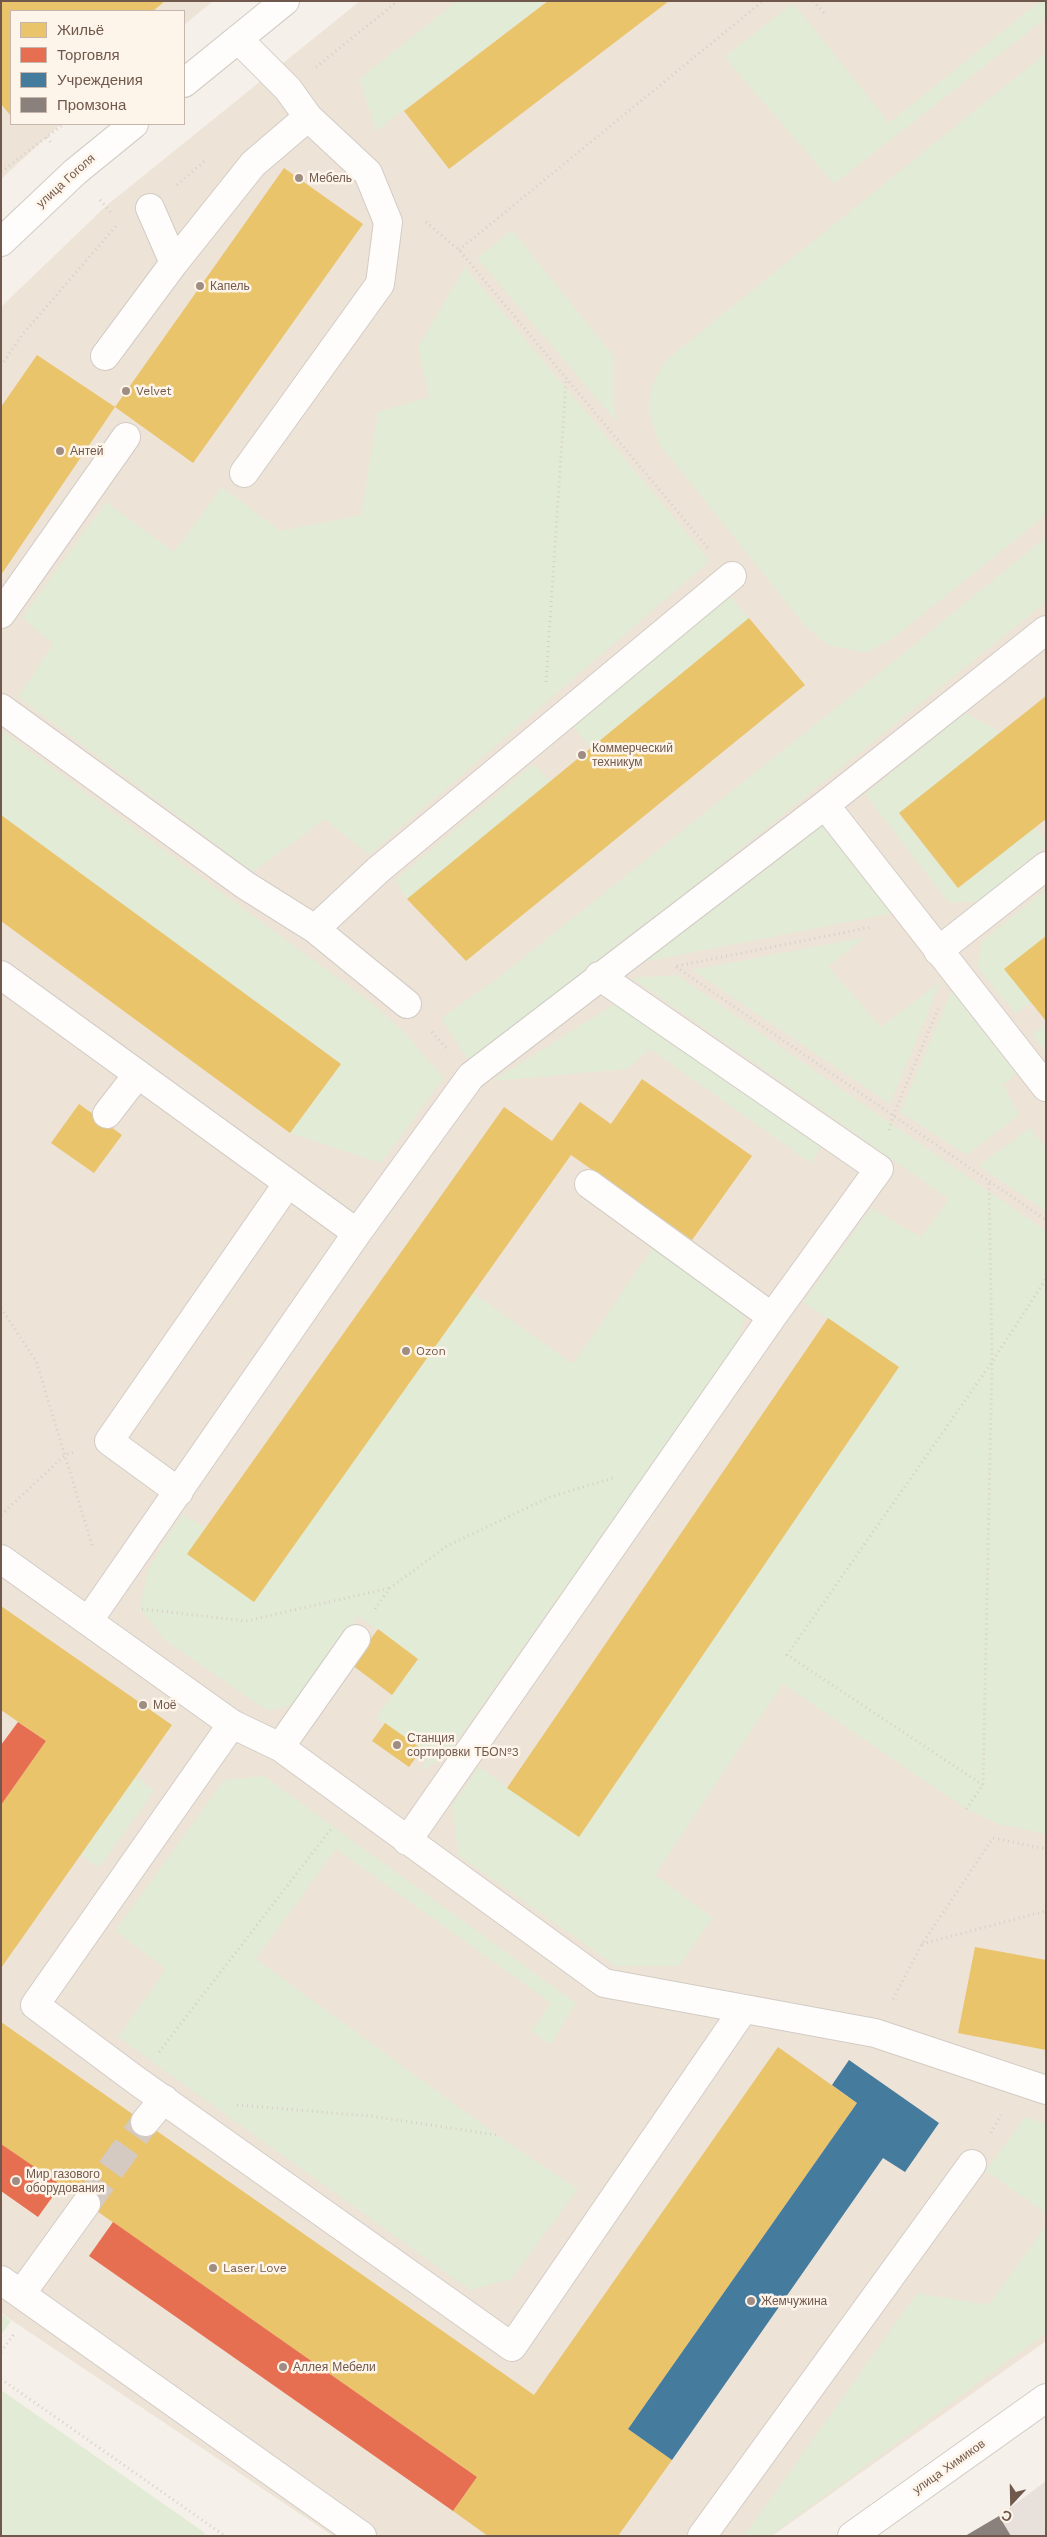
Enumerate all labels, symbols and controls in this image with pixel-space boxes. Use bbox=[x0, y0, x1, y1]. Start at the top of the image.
legend bbox=[10, 10, 185, 125]
text: Жильё bbox=[57, 21, 104, 39]
text: Торговля bbox=[57, 46, 120, 64]
text: Учреждения bbox=[57, 71, 143, 89]
text: Промзона bbox=[57, 96, 126, 114]
street label: улица Гоголя bbox=[34, 151, 98, 211]
place label: Мебель bbox=[309, 171, 352, 185]
marker: Мебель bbox=[293, 172, 305, 184]
place label: Капель bbox=[210, 279, 250, 293]
marker: Капель bbox=[194, 280, 206, 292]
place label: Velvet bbox=[136, 384, 172, 398]
marker: Velvet bbox=[120, 385, 132, 397]
place label: Антей bbox=[70, 444, 103, 458]
marker: Антей bbox=[54, 445, 66, 457]
place label: Коммерческий техникум bbox=[592, 741, 673, 769]
marker: Коммерческий техникум bbox=[576, 749, 588, 761]
place label: Ozon bbox=[416, 1344, 446, 1358]
marker: Ozon bbox=[400, 1345, 412, 1357]
place label: Моё bbox=[153, 1698, 176, 1712]
marker: Моё bbox=[137, 1699, 149, 1711]
place label: Станция сортировки ТБО№3 bbox=[407, 1731, 519, 1759]
marker: Станция сортировки ТБО№3 bbox=[391, 1739, 403, 1751]
place label: Мир газового оборудования bbox=[26, 2167, 105, 2195]
marker: Мир газового оборудования bbox=[10, 2175, 22, 2187]
place label: Laser Love bbox=[223, 2261, 287, 2275]
marker: Laser Love bbox=[207, 2262, 219, 2274]
place label: Жемчужина bbox=[761, 2294, 827, 2308]
marker: Жемчужина bbox=[745, 2295, 757, 2307]
place label: Аллея Мебели bbox=[293, 2360, 376, 2374]
marker: Аллея Мебели bbox=[277, 2361, 289, 2373]
street label: улица Химиков bbox=[910, 2437, 988, 2497]
north arrow bbox=[987, 2477, 1037, 2527]
text: С bbox=[999, 2507, 1014, 2525]

